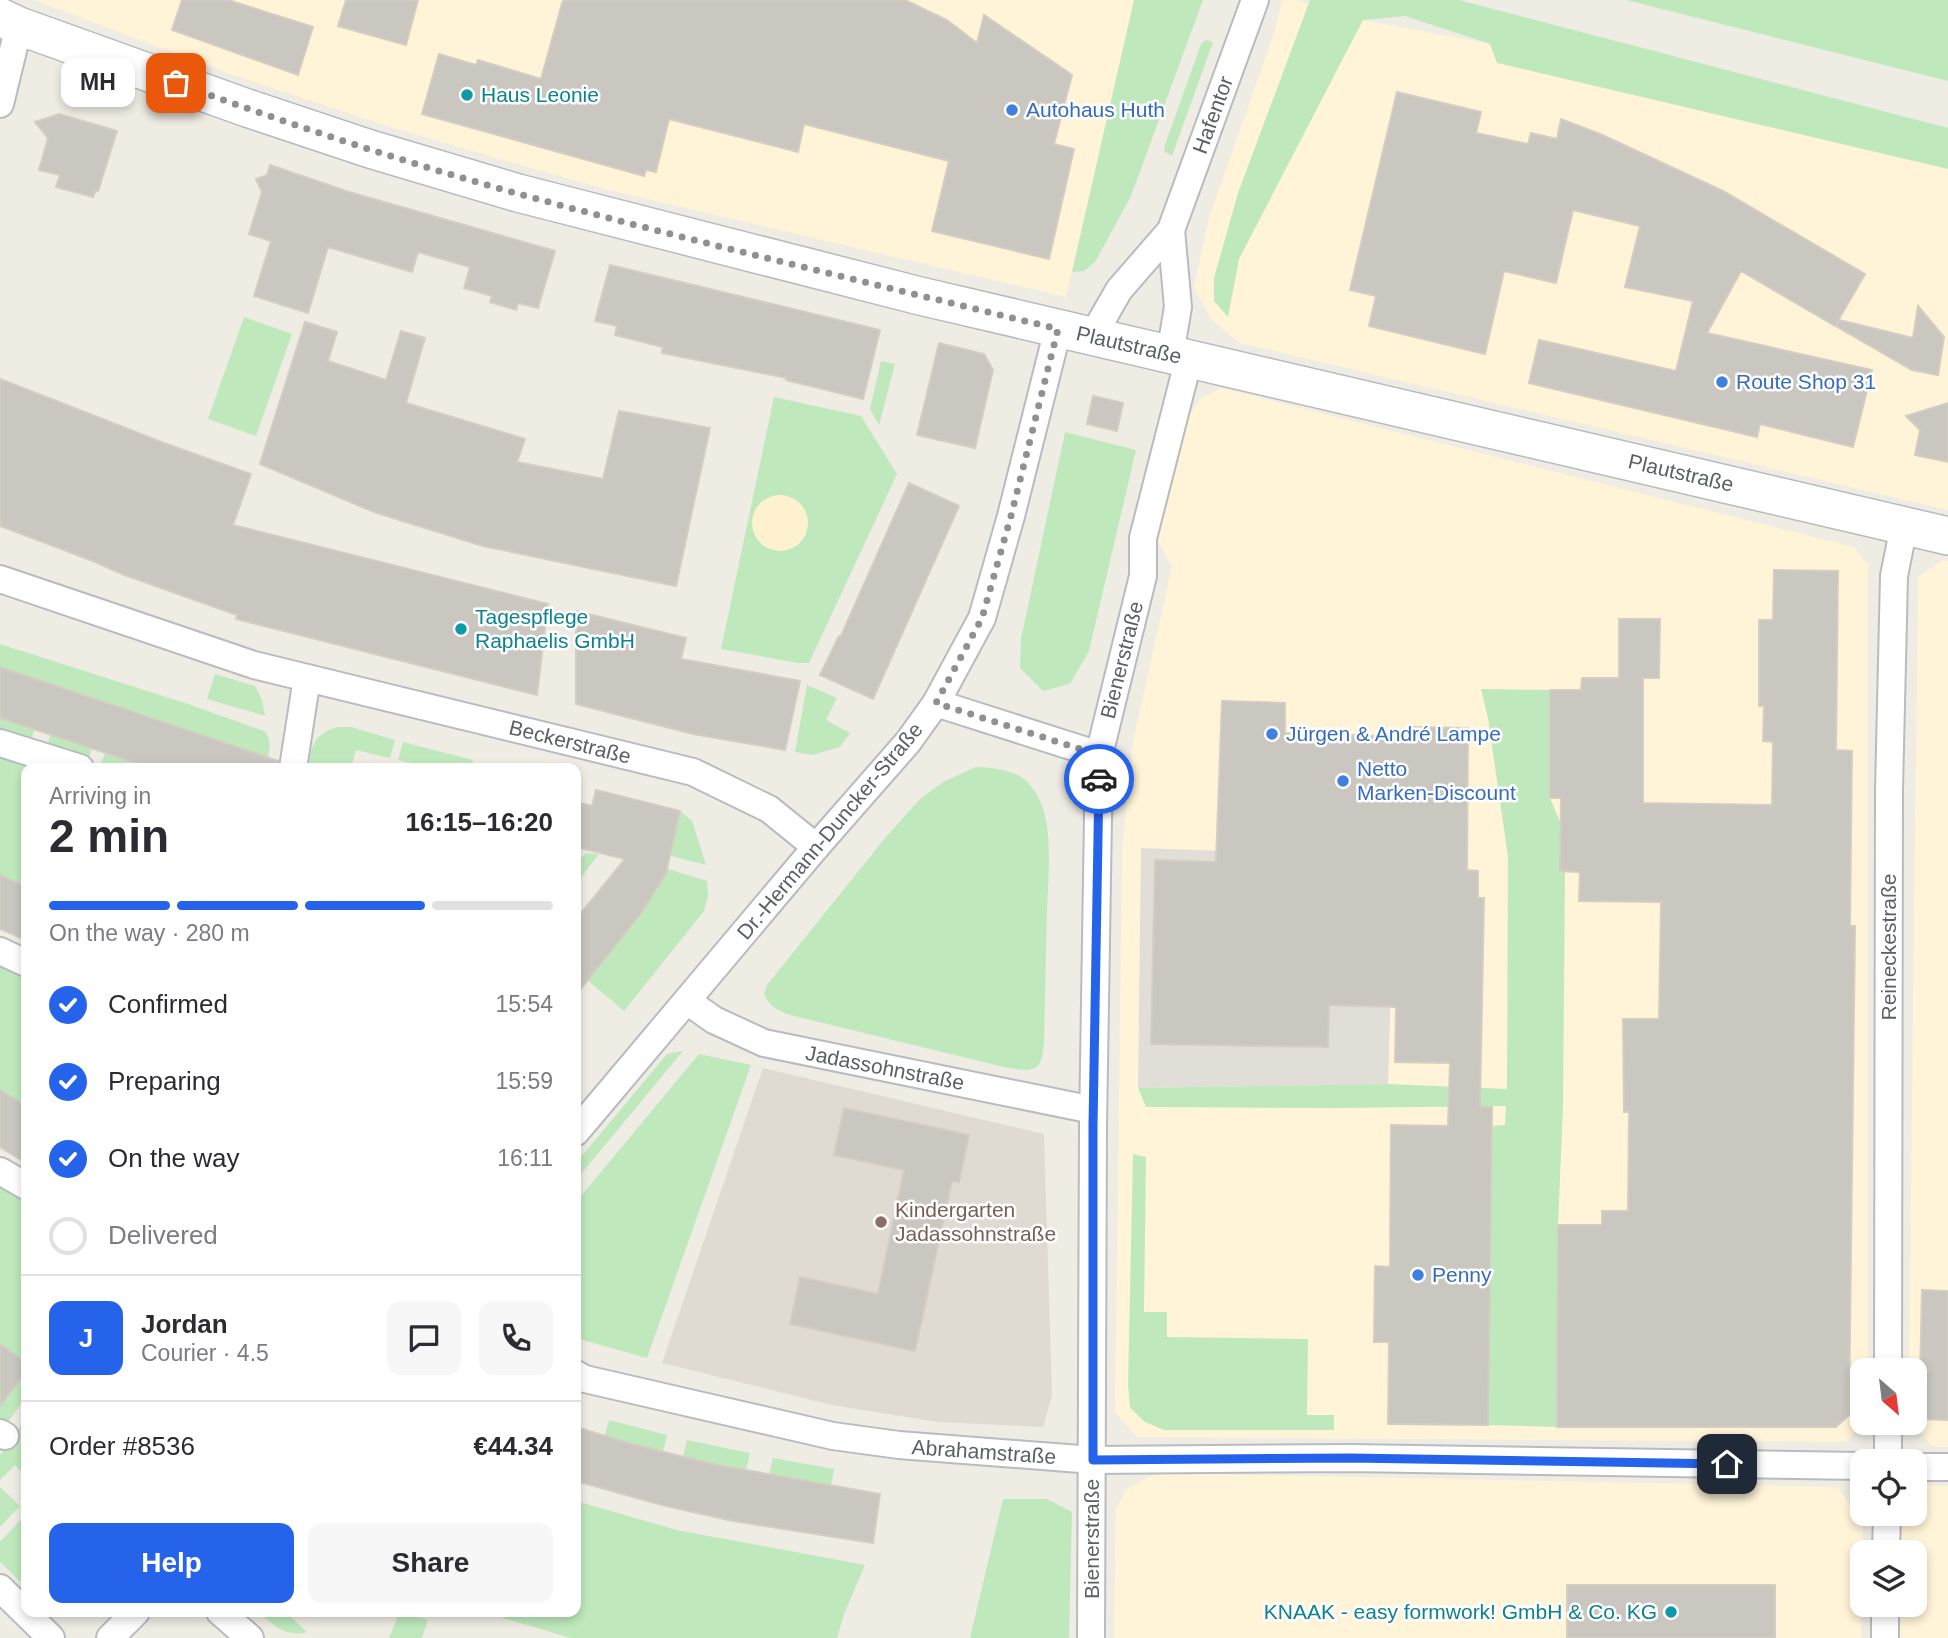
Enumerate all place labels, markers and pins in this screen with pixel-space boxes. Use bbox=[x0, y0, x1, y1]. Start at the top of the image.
pin bbox=[146, 53, 206, 113]
callout: MH bbox=[60, 58, 134, 108]
place label: Haus Leonie bbox=[481, 83, 599, 106]
marker: Haus Leonie bbox=[459, 87, 475, 103]
place label: Autohaus Huth bbox=[1026, 98, 1165, 121]
marker: Autohaus Huth bbox=[1004, 102, 1020, 118]
place label: Route Shop 31 bbox=[1736, 370, 1876, 393]
marker: Route Shop 31 bbox=[1714, 374, 1730, 390]
place label: Tagespflege Raphaelis GmbH bbox=[475, 605, 635, 652]
marker: Tagespflege Raphaelis GmbH bbox=[453, 621, 469, 637]
place label: Jürgen & André Lampe bbox=[1286, 722, 1501, 745]
marker: Jürgen & André Lampe bbox=[1264, 726, 1280, 742]
place label: Netto Marken-Discount bbox=[1357, 757, 1516, 804]
marker: Netto Marken-Discount bbox=[1335, 773, 1351, 789]
place label: Kindergarten Jadassohnstraße bbox=[895, 1198, 1056, 1245]
marker: Kindergarten Jadassohnstraße bbox=[873, 1214, 889, 1230]
place label: Penny bbox=[1432, 1263, 1492, 1286]
marker: Penny bbox=[1410, 1267, 1426, 1283]
pin bbox=[1697, 1434, 1757, 1494]
place label: KNAAK - easy formwork! GmbH & Co. KG bbox=[1264, 1600, 1657, 1623]
marker: KNAAK - easy formwork! GmbH & Co. KG bbox=[1663, 1604, 1679, 1620]

